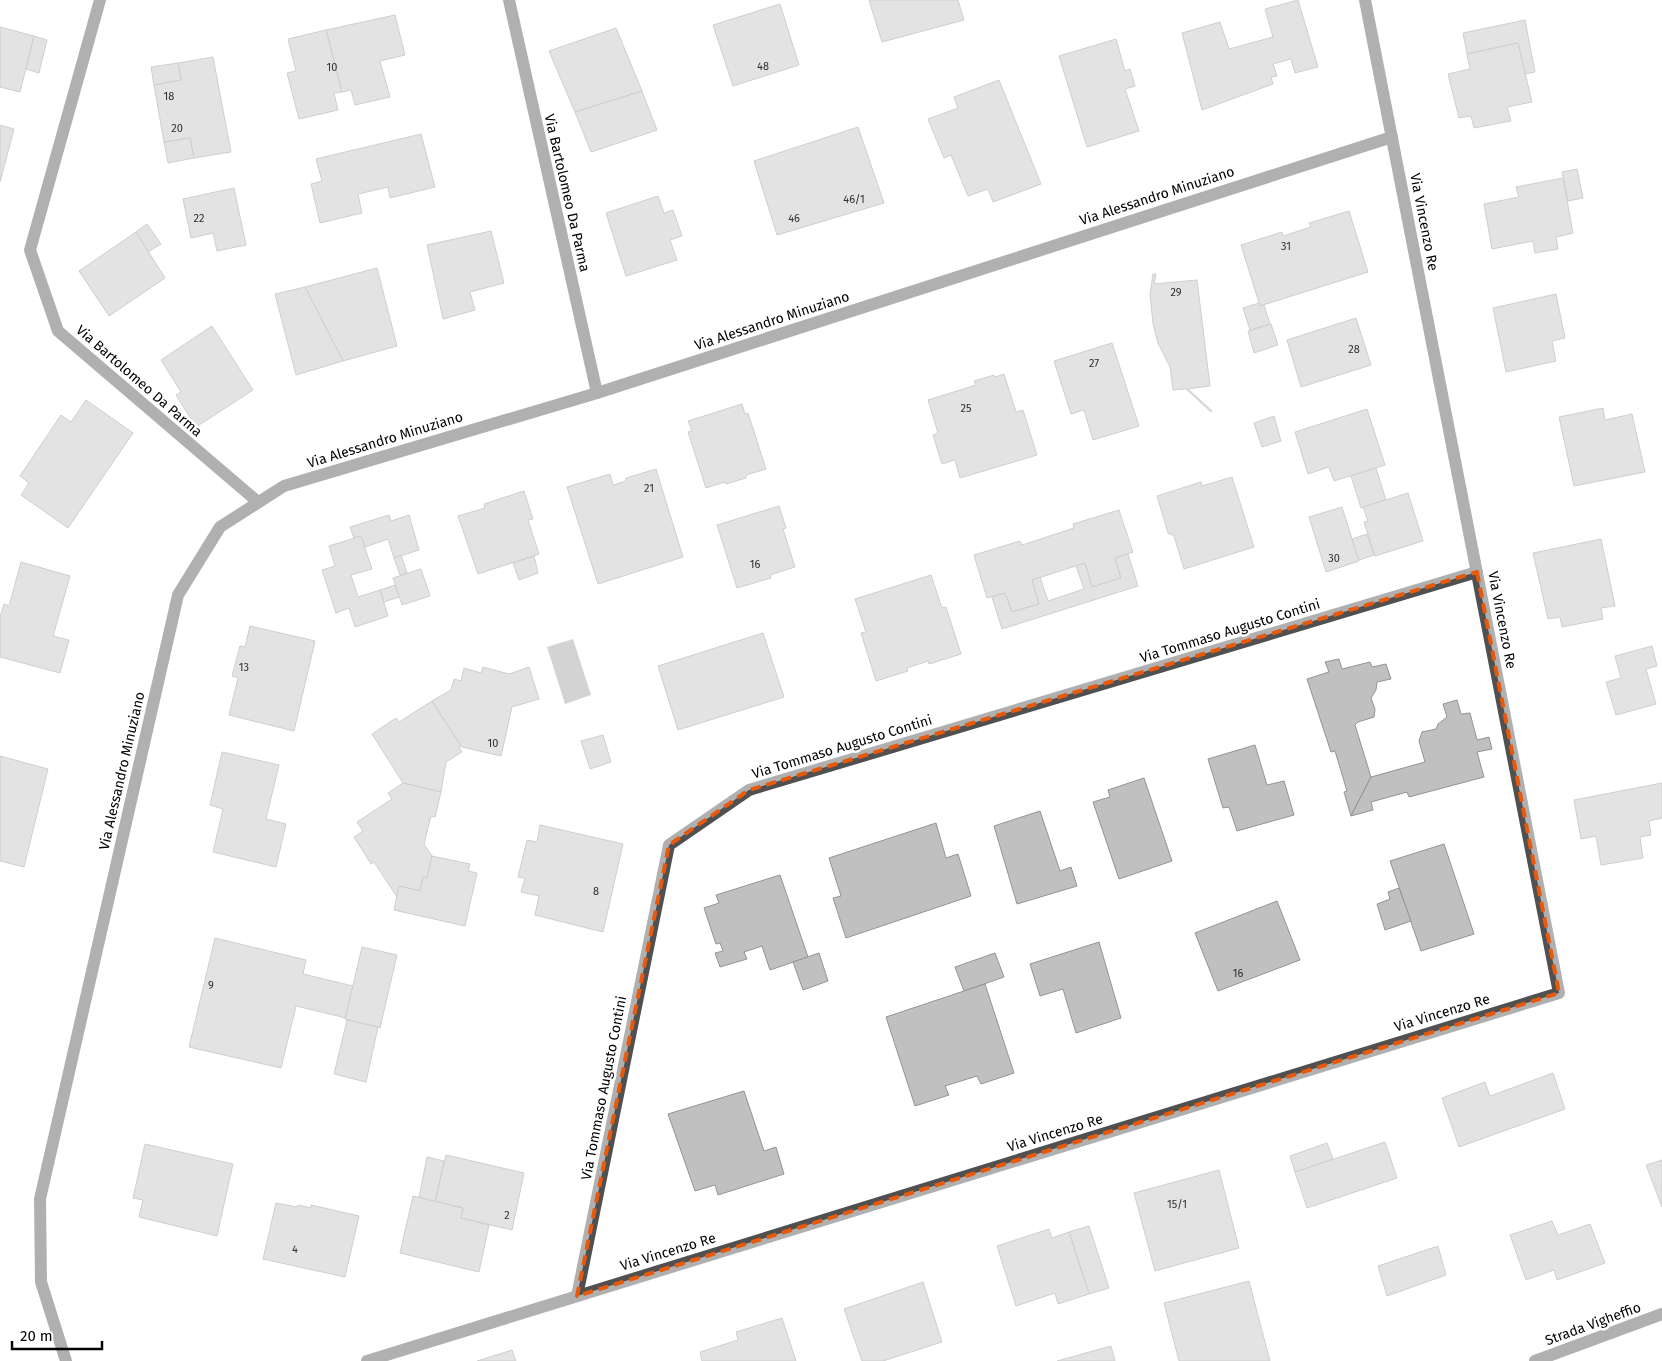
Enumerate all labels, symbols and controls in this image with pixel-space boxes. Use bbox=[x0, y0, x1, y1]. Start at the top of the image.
house number: 48 bbox=[757, 60, 769, 73]
house number: 10 bbox=[327, 61, 337, 74]
house number: 18 bbox=[164, 90, 174, 103]
street label: Via Bartolomeo Da Parma bbox=[541, 112, 593, 274]
house number: 20 bbox=[171, 122, 183, 135]
street label: Via Alessandro Minuziano bbox=[1077, 163, 1237, 229]
street label: Via Vincenzo Re bbox=[1406, 172, 1442, 272]
house number: 46/1 bbox=[843, 193, 865, 206]
house number: 22 bbox=[194, 212, 204, 225]
house number: 46 bbox=[788, 212, 800, 225]
house number: 31 bbox=[1281, 240, 1291, 253]
house number: 29 bbox=[1170, 286, 1182, 299]
street label: Via Alessandro Minuziano bbox=[692, 288, 852, 354]
street label: Via Bartolomeo Da Parma bbox=[72, 322, 206, 440]
house number: 28 bbox=[1348, 343, 1360, 356]
house number: 27 bbox=[1089, 357, 1099, 370]
house number: 25 bbox=[961, 402, 972, 415]
street label: Via Alessandro Minuziano bbox=[305, 408, 465, 472]
house number: 21 bbox=[644, 482, 654, 495]
house number: 30 bbox=[1328, 552, 1340, 565]
house number: 16 bbox=[750, 558, 760, 571]
street label: Via Vincenzo Re bbox=[1484, 570, 1520, 670]
street label: Via Tommaso Augusto Contini bbox=[1138, 595, 1322, 667]
house number: 13 bbox=[239, 661, 249, 674]
street label: Via Alessandro Minuziano bbox=[96, 690, 148, 852]
street label: Via Tommaso Augusto Contini bbox=[750, 711, 934, 783]
house number: 10 bbox=[488, 737, 498, 750]
house number: 8 bbox=[593, 885, 599, 898]
house number: 16 bbox=[1233, 967, 1243, 980]
house number: 9 bbox=[208, 979, 214, 992]
street label: Via Vincenzo Re bbox=[1392, 990, 1492, 1036]
street label: Via Tommaso Augusto Contini bbox=[578, 994, 630, 1182]
street label: Via Vincenzo Re bbox=[1005, 1110, 1105, 1156]
house number: 15/1 bbox=[1167, 1198, 1187, 1211]
house number: 2 bbox=[504, 1209, 510, 1222]
street label: Via Vincenzo Re bbox=[618, 1229, 718, 1275]
house number: 4 bbox=[292, 1243, 298, 1256]
street label: Strada Vigheffio bbox=[1543, 1299, 1643, 1349]
scale bar bbox=[12, 1318, 102, 1350]
text: 20 m bbox=[20, 1327, 53, 1345]

